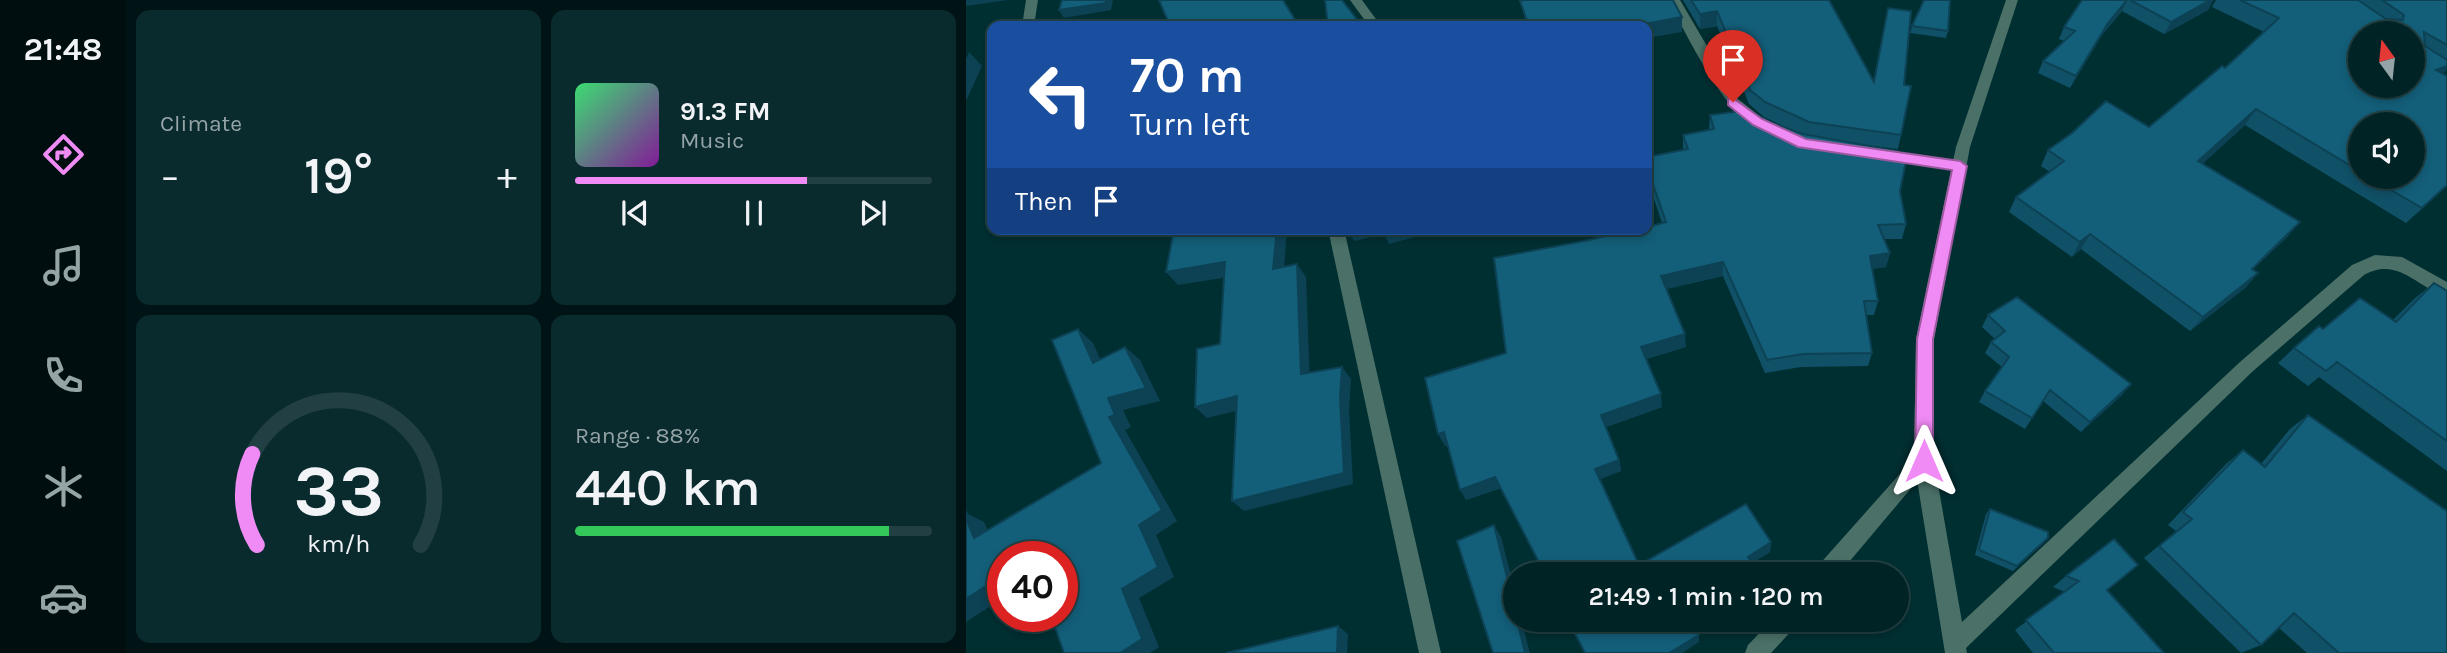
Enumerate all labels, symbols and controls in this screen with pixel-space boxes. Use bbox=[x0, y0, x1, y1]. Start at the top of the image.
north arrow bbox=[2348, 21, 2426, 98]
map controls bbox=[2348, 21, 2425, 189]
pin bbox=[1703, 30, 1763, 102]
text: 21:48 bbox=[23, 31, 103, 68]
icon: arrive bbox=[1714, 41, 1752, 79]
text: 70 m bbox=[1130, 47, 1244, 104]
icon: left bbox=[1015, 49, 1106, 140]
text: 91.3 FM bbox=[680, 96, 770, 127]
text: Turn left bbox=[1130, 106, 1250, 143]
text: Climate bbox=[160, 110, 242, 137]
button: sound bbox=[2348, 112, 2425, 189]
text: Music bbox=[680, 127, 744, 154]
icon: directions bbox=[39, 130, 88, 179]
text: 19° bbox=[304, 145, 373, 206]
text: − bbox=[160, 154, 180, 199]
text: + bbox=[497, 154, 517, 199]
icon: arrive bbox=[1087, 182, 1125, 220]
text: Then bbox=[1015, 186, 1073, 217]
icon: previous bbox=[616, 194, 654, 232]
icon: pause bbox=[735, 194, 773, 232]
icon: next bbox=[854, 194, 892, 232]
icon: music bbox=[39, 241, 88, 290]
icon: phone bbox=[39, 351, 88, 400]
text: Range · 88% bbox=[575, 422, 700, 449]
position arrow bbox=[1887, 424, 1961, 498]
text: 33 bbox=[293, 448, 384, 533]
text: 440 km bbox=[575, 457, 761, 518]
icon: climate bbox=[39, 462, 88, 511]
text: km/h bbox=[307, 529, 370, 558]
speed limit sign: 40 bbox=[987, 541, 1078, 632]
icon: car bbox=[39, 573, 88, 622]
text: 21:49 · 1 min · 120 m bbox=[1588, 581, 1824, 612]

